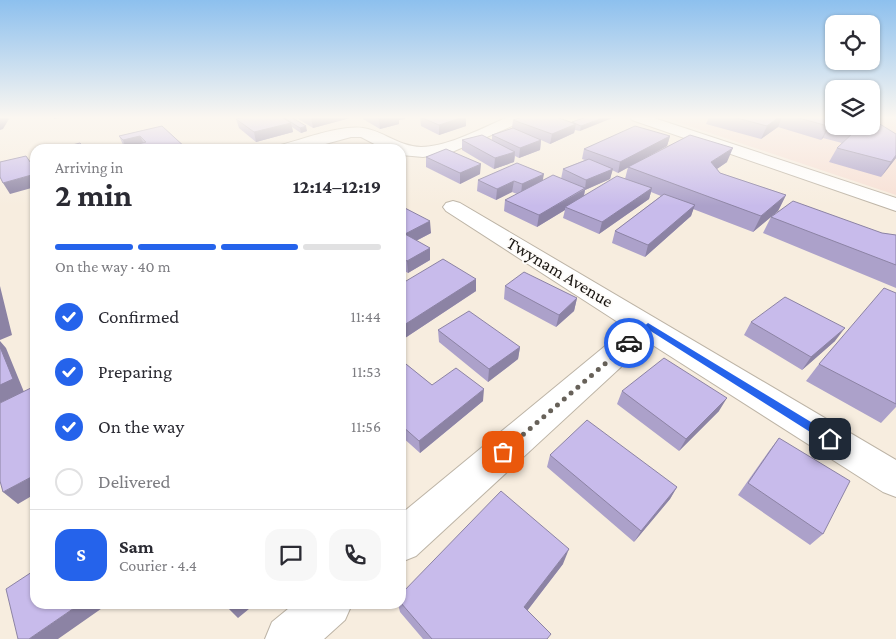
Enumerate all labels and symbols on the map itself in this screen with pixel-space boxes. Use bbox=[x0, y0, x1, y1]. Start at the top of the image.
street label: Twynam Avenue bbox=[503, 232, 617, 312]
courier bbox=[604, 318, 654, 368]
pin bbox=[809, 418, 851, 460]
pin bbox=[482, 431, 524, 473]

